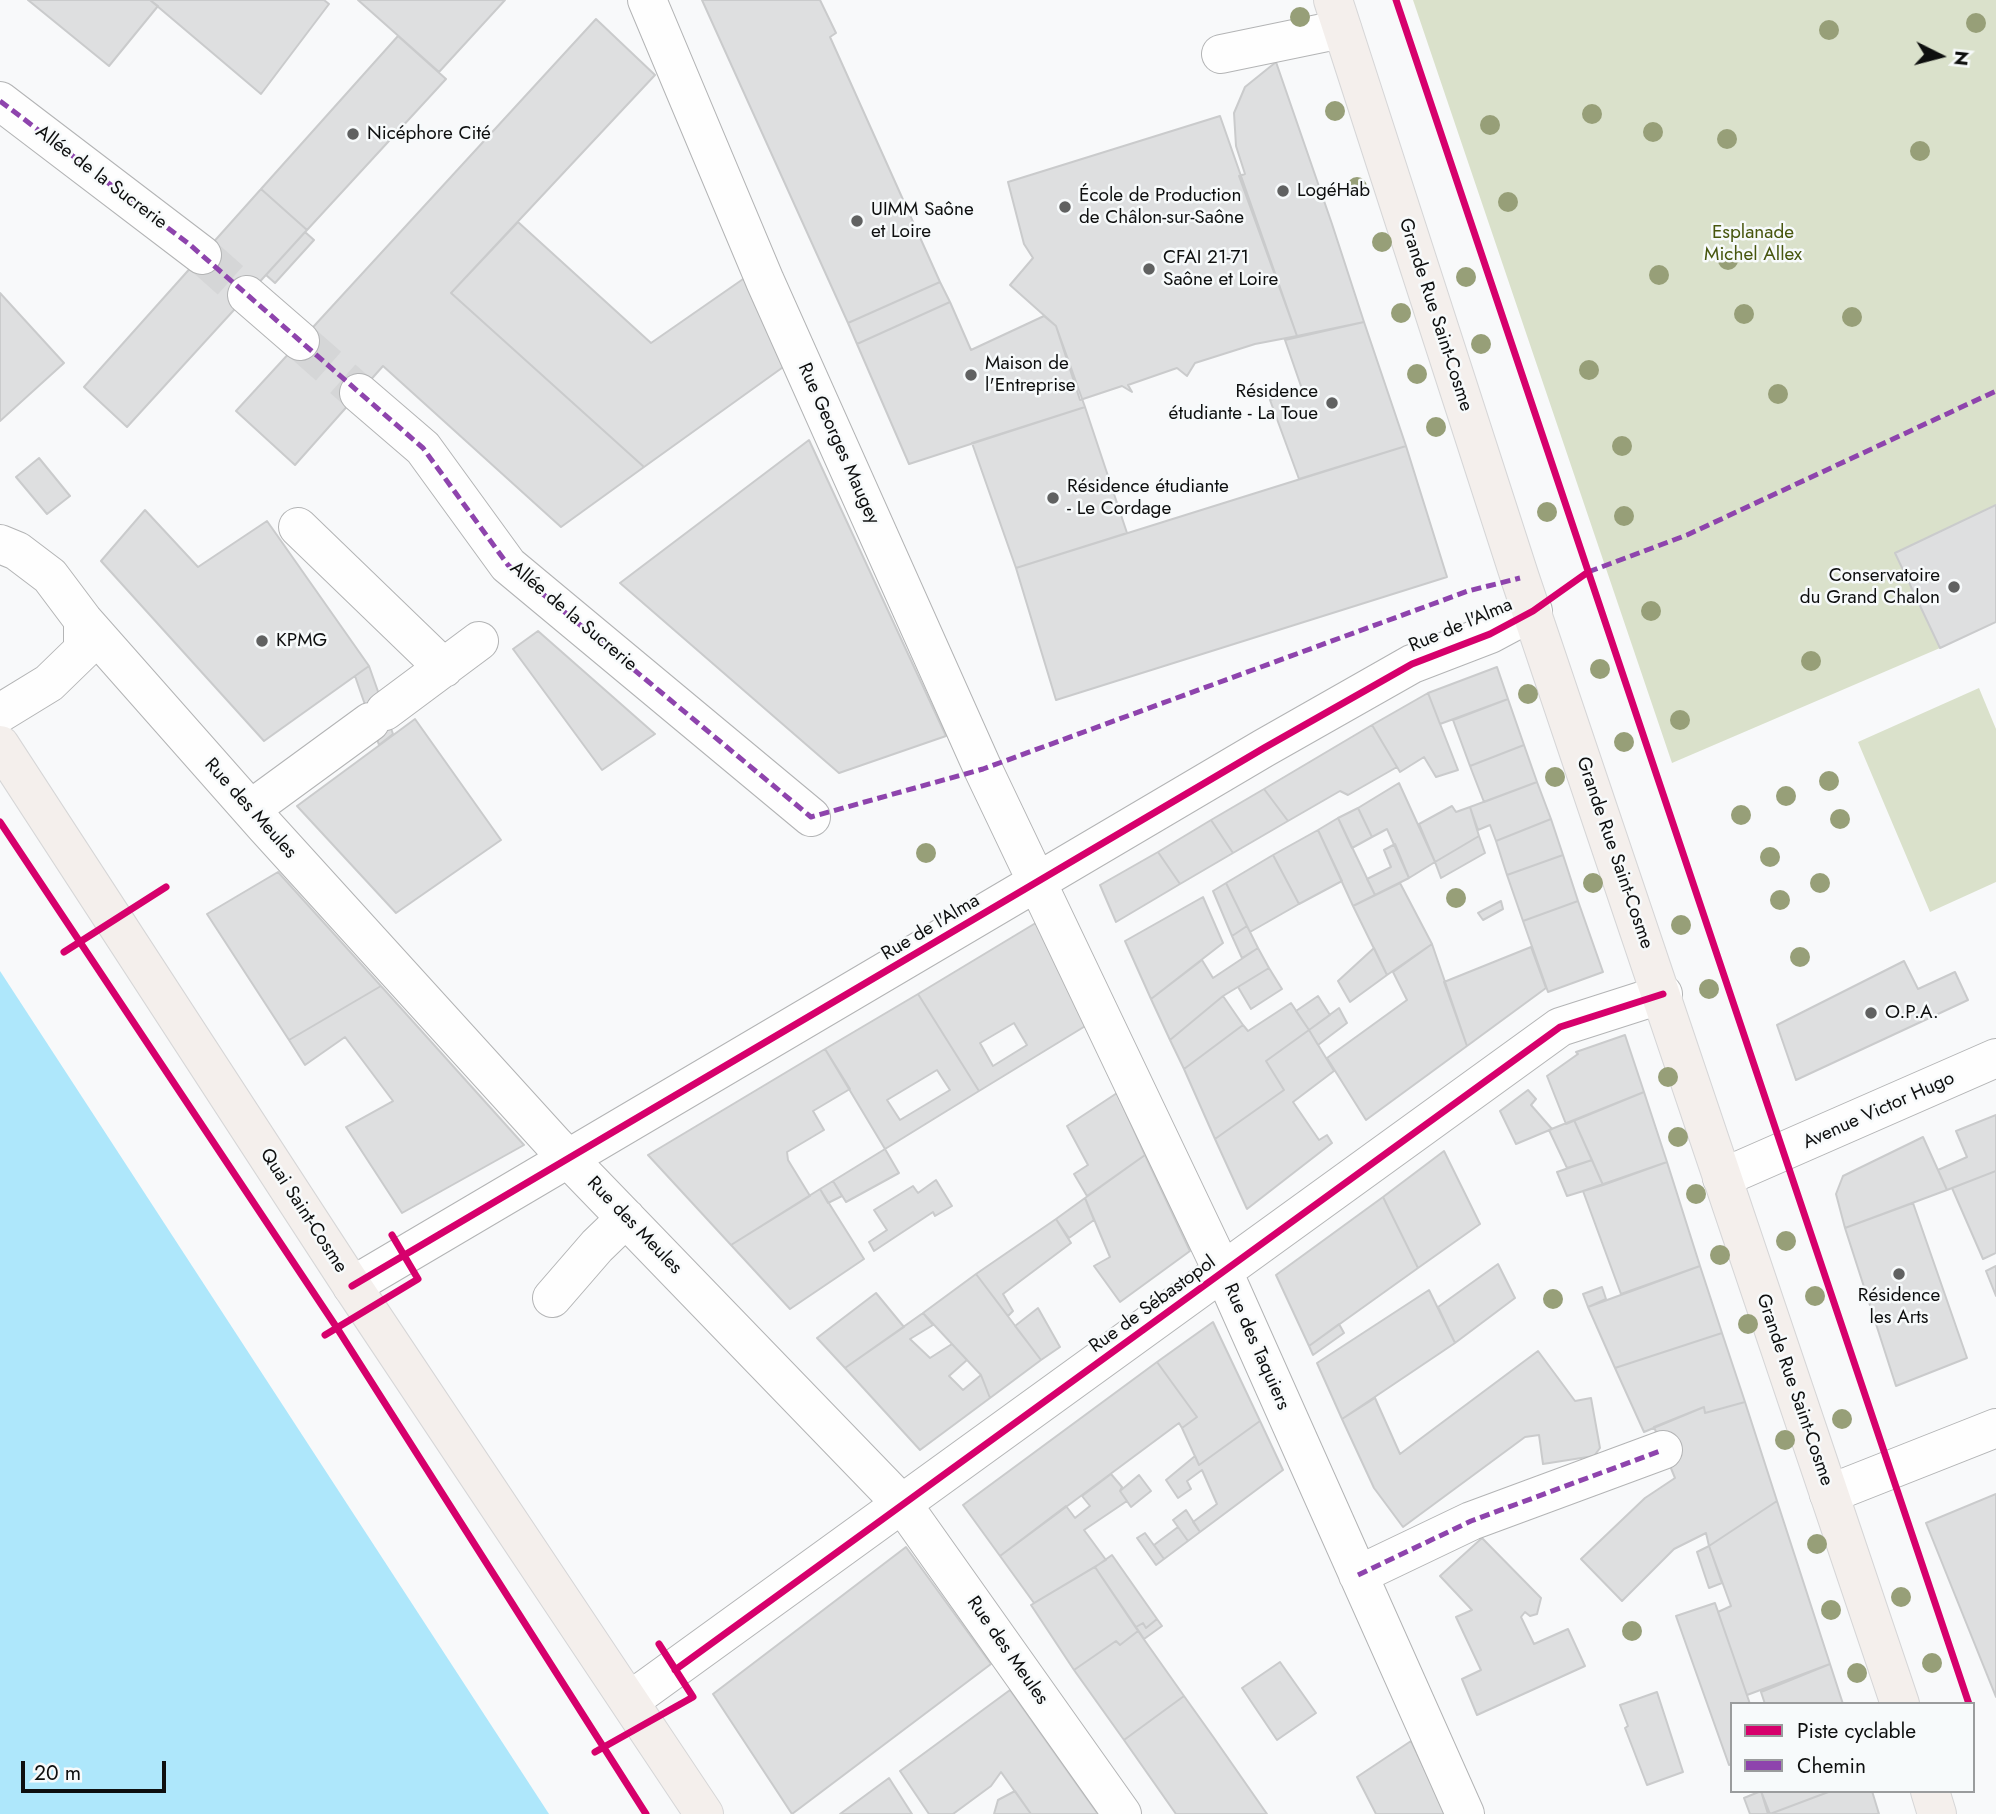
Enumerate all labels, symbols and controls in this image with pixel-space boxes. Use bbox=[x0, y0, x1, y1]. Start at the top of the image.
north arrow bbox=[1905, 21, 1975, 91]
text: N bbox=[1947, 49, 1976, 67]
street label: Allée de la Sucrerie bbox=[31, 121, 171, 235]
place label: Nicéphore Cité bbox=[367, 123, 491, 145]
marker: Nicéphore Cité bbox=[345, 126, 361, 142]
place label: LogéHab bbox=[1297, 180, 1370, 202]
marker: LogéHab bbox=[1275, 183, 1291, 199]
place label: École de Production de Châlon-sur-Saône bbox=[1079, 185, 1244, 229]
place label: UIMM Saône et Loire bbox=[871, 199, 974, 243]
marker: École de Production de Châlon-sur-Saône bbox=[1057, 199, 1073, 215]
marker: UIMM Saône et Loire bbox=[849, 213, 865, 229]
street label: Grande Rue Saint-Cosme bbox=[1393, 216, 1477, 414]
park label: Esplanade Michel Allex bbox=[1704, 222, 1802, 266]
place label: CFAI 21-71 Saône et Loire bbox=[1163, 247, 1278, 291]
marker: CFAI 21-71 Saône et Loire bbox=[1141, 261, 1157, 277]
place label: Maison de l'Entreprise bbox=[985, 353, 1076, 397]
street label: Rue Georges Maugey bbox=[792, 360, 884, 528]
marker: Maison de l'Entreprise bbox=[963, 367, 979, 383]
place label: Résidence étudiante - La Toue bbox=[1169, 381, 1318, 425]
marker: Résidence étudiante - La Toue bbox=[1324, 395, 1340, 411]
place label: Résidence étudiante - Le Cordage bbox=[1067, 476, 1229, 520]
marker: Résidence étudiante - Le Cordage bbox=[1045, 490, 1061, 506]
street label: Allée de la Sucrerie bbox=[505, 557, 641, 677]
place label: Conservatoire du Grand Chalon bbox=[1800, 565, 1940, 609]
marker: Conservatoire du Grand Chalon bbox=[1946, 579, 1962, 595]
street label: Rue de l'Alma bbox=[1406, 594, 1516, 658]
place label: KPMG bbox=[276, 630, 327, 652]
marker: KPMG bbox=[254, 633, 270, 649]
street label: Rue des Meules bbox=[199, 754, 301, 864]
street label: Grande Rue Saint-Cosme bbox=[1570, 754, 1658, 952]
street label: Rue de l'Alma bbox=[878, 890, 984, 966]
place label: O.P.A. bbox=[1885, 1002, 1939, 1024]
marker: O.P.A. bbox=[1863, 1005, 1879, 1021]
street label: Avenue Victor Hugo bbox=[1800, 1067, 1958, 1155]
street label: Quai Saint-Cosme bbox=[254, 1145, 352, 1277]
street label: Rue des Meules bbox=[582, 1172, 686, 1280]
street label: Rue de Sébastopol bbox=[1085, 1251, 1221, 1359]
marker: Résidence les Arts bbox=[1891, 1266, 1907, 1282]
street label: Rue des Taquiers bbox=[1218, 1280, 1294, 1414]
place label: Résidence les Arts bbox=[1858, 1285, 1940, 1329]
street label: Grande Rue Saint-Cosme bbox=[1750, 1291, 1838, 1489]
street label: Rue des Meules bbox=[961, 1592, 1053, 1710]
legend bbox=[1730, 1702, 1975, 1793]
text: Piste cyclable bbox=[1797, 1716, 1916, 1746]
scale bar bbox=[24, 1748, 170, 1792]
text: Chemin bbox=[1797, 1751, 1866, 1781]
text: 20 m bbox=[34, 1758, 81, 1788]

